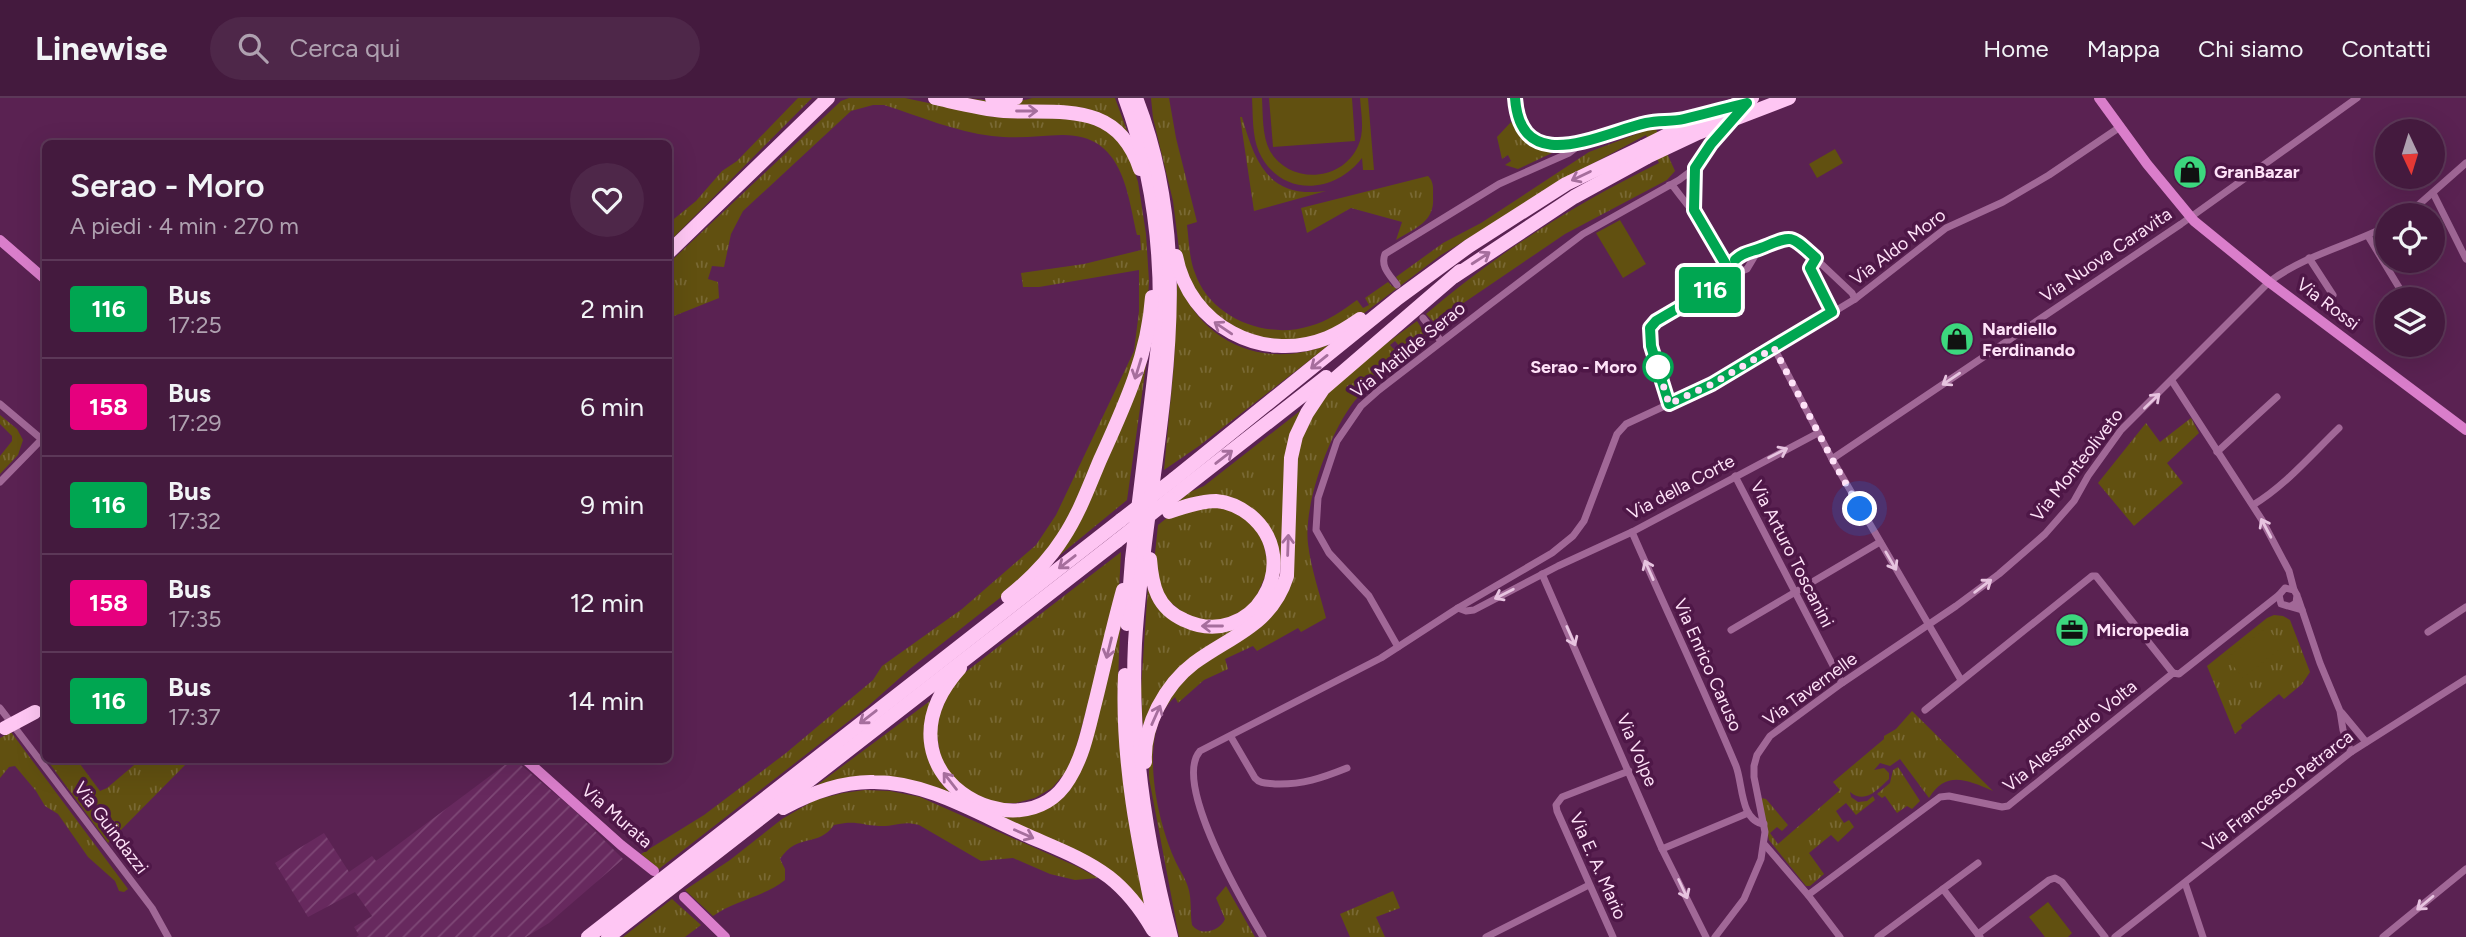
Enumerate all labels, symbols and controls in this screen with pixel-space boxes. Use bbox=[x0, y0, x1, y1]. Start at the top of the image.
search box bbox=[210, 17, 700, 80]
text: Linewise bbox=[35, 29, 168, 68]
icon: search bbox=[234, 29, 272, 67]
text: Cerca qui bbox=[290, 32, 401, 64]
text: Home bbox=[1983, 34, 2049, 63]
text: Mappa bbox=[2087, 34, 2160, 63]
text: Chi siamo bbox=[2198, 34, 2303, 63]
text: Contatti bbox=[2341, 34, 2431, 63]
one-way arrow bbox=[1015, 104, 1038, 118]
north arrow bbox=[2375, 119, 2445, 189]
map controls bbox=[2375, 119, 2445, 357]
shop icon: GranBazar bbox=[2171, 153, 2209, 191]
place label: GranBazar bbox=[2214, 161, 2300, 183]
button: heart bbox=[570, 163, 644, 237]
text: Serao - Moro bbox=[70, 166, 265, 205]
one-way arrow bbox=[1571, 170, 1592, 184]
street label: Via Nuova Caravita bbox=[2036, 203, 2176, 307]
button: locate bbox=[2375, 203, 2445, 273]
street label: Via Aldo Moro bbox=[1846, 204, 1950, 290]
text: A piedi · 4 min · 270 m bbox=[70, 212, 299, 240]
one-way arrow bbox=[1471, 250, 1490, 265]
line badge: 116 bbox=[1670, 267, 1750, 313]
street label: Via Rossi bbox=[2292, 273, 2364, 335]
text: 116 bbox=[1693, 275, 1727, 304]
text: Bus bbox=[168, 279, 211, 311]
button: layers bbox=[2375, 287, 2445, 357]
text: 2 min bbox=[580, 293, 644, 325]
text: 116 bbox=[91, 294, 126, 323]
street label: Via Matilde Serao bbox=[1346, 297, 1470, 403]
text: 17:25 bbox=[168, 311, 222, 339]
place label: Nardiello Ferdinando bbox=[1982, 318, 2075, 361]
one-way arrow bbox=[1214, 320, 1233, 335]
shop icon: Nardiello Ferdinando bbox=[1938, 320, 1976, 358]
marker: Serao - Moro bbox=[1643, 352, 1673, 382]
one-way arrow bbox=[1310, 355, 1328, 370]
place label: Serao - Moro bbox=[1530, 356, 1637, 378]
one-way arrow bbox=[1131, 358, 1144, 380]
one-way arrow bbox=[1942, 372, 1961, 386]
text: Bus bbox=[168, 377, 211, 409]
text: 6 min bbox=[580, 391, 644, 423]
text: 158 bbox=[89, 392, 128, 421]
one-way arrow bbox=[2143, 392, 2160, 409]
street label: Via Monteoliveto bbox=[2026, 404, 2128, 526]
text: 17:29 bbox=[168, 409, 222, 437]
one-way arrow bbox=[1767, 446, 1788, 459]
one-way arrow bbox=[1214, 449, 1232, 464]
street label: Via della Corte bbox=[1624, 449, 1739, 524]
text: Bus bbox=[168, 475, 211, 507]
street label: Via Arturo Toscanini bbox=[1746, 477, 1838, 631]
text: 9 min bbox=[580, 489, 644, 521]
text: 116 bbox=[91, 490, 126, 519]
your location bbox=[1842, 491, 1877, 526]
text: 17:32 bbox=[168, 507, 221, 535]
one-way arrow bbox=[2259, 518, 2272, 539]
one-way arrow bbox=[1281, 534, 1294, 557]
one-way arrow bbox=[1884, 550, 1898, 570]
one-way arrow bbox=[1058, 555, 1077, 570]
one-way arrow bbox=[1642, 559, 1655, 581]
text: Bus bbox=[168, 573, 211, 605]
one-way arrow bbox=[1974, 578, 1992, 593]
text: 12 min bbox=[570, 587, 644, 619]
one-way arrow bbox=[1494, 587, 1515, 601]
text: 158 bbox=[89, 588, 128, 617]
street label: Via Enrico Caruso bbox=[1669, 595, 1747, 735]
text: 17:35 bbox=[168, 605, 221, 633]
office icon: Micropedia bbox=[2053, 611, 2091, 649]
one-way arrow bbox=[1201, 619, 1224, 633]
place label: Micropedia bbox=[2096, 619, 2189, 641]
one-way arrow bbox=[1565, 625, 1578, 647]
one-way arrow bbox=[1101, 636, 1115, 659]
street label: Via Tavernelle bbox=[1759, 647, 1861, 730]
text: Bus bbox=[168, 671, 211, 703]
street label: Via Alessandro Volta bbox=[1999, 675, 2141, 797]
text: 14 min bbox=[568, 685, 644, 717]
text: 116 bbox=[91, 686, 126, 715]
text: 17:37 bbox=[168, 703, 221, 731]
one-way arrow bbox=[1150, 705, 1163, 726]
one-way arrow bbox=[859, 709, 878, 724]
street label: Via Volpe bbox=[1612, 710, 1662, 790]
street label: Via Francesco Petrarca bbox=[2198, 725, 2358, 857]
one-way arrow bbox=[942, 772, 957, 790]
street label: Via Guindazzi bbox=[69, 778, 153, 878]
street label: Via Murata bbox=[577, 779, 657, 853]
street label: Via E. A. Mario bbox=[1565, 809, 1631, 923]
one-way arrow bbox=[1013, 828, 1034, 841]
one-way arrow bbox=[1677, 878, 1690, 899]
one-way arrow bbox=[2416, 895, 2434, 911]

